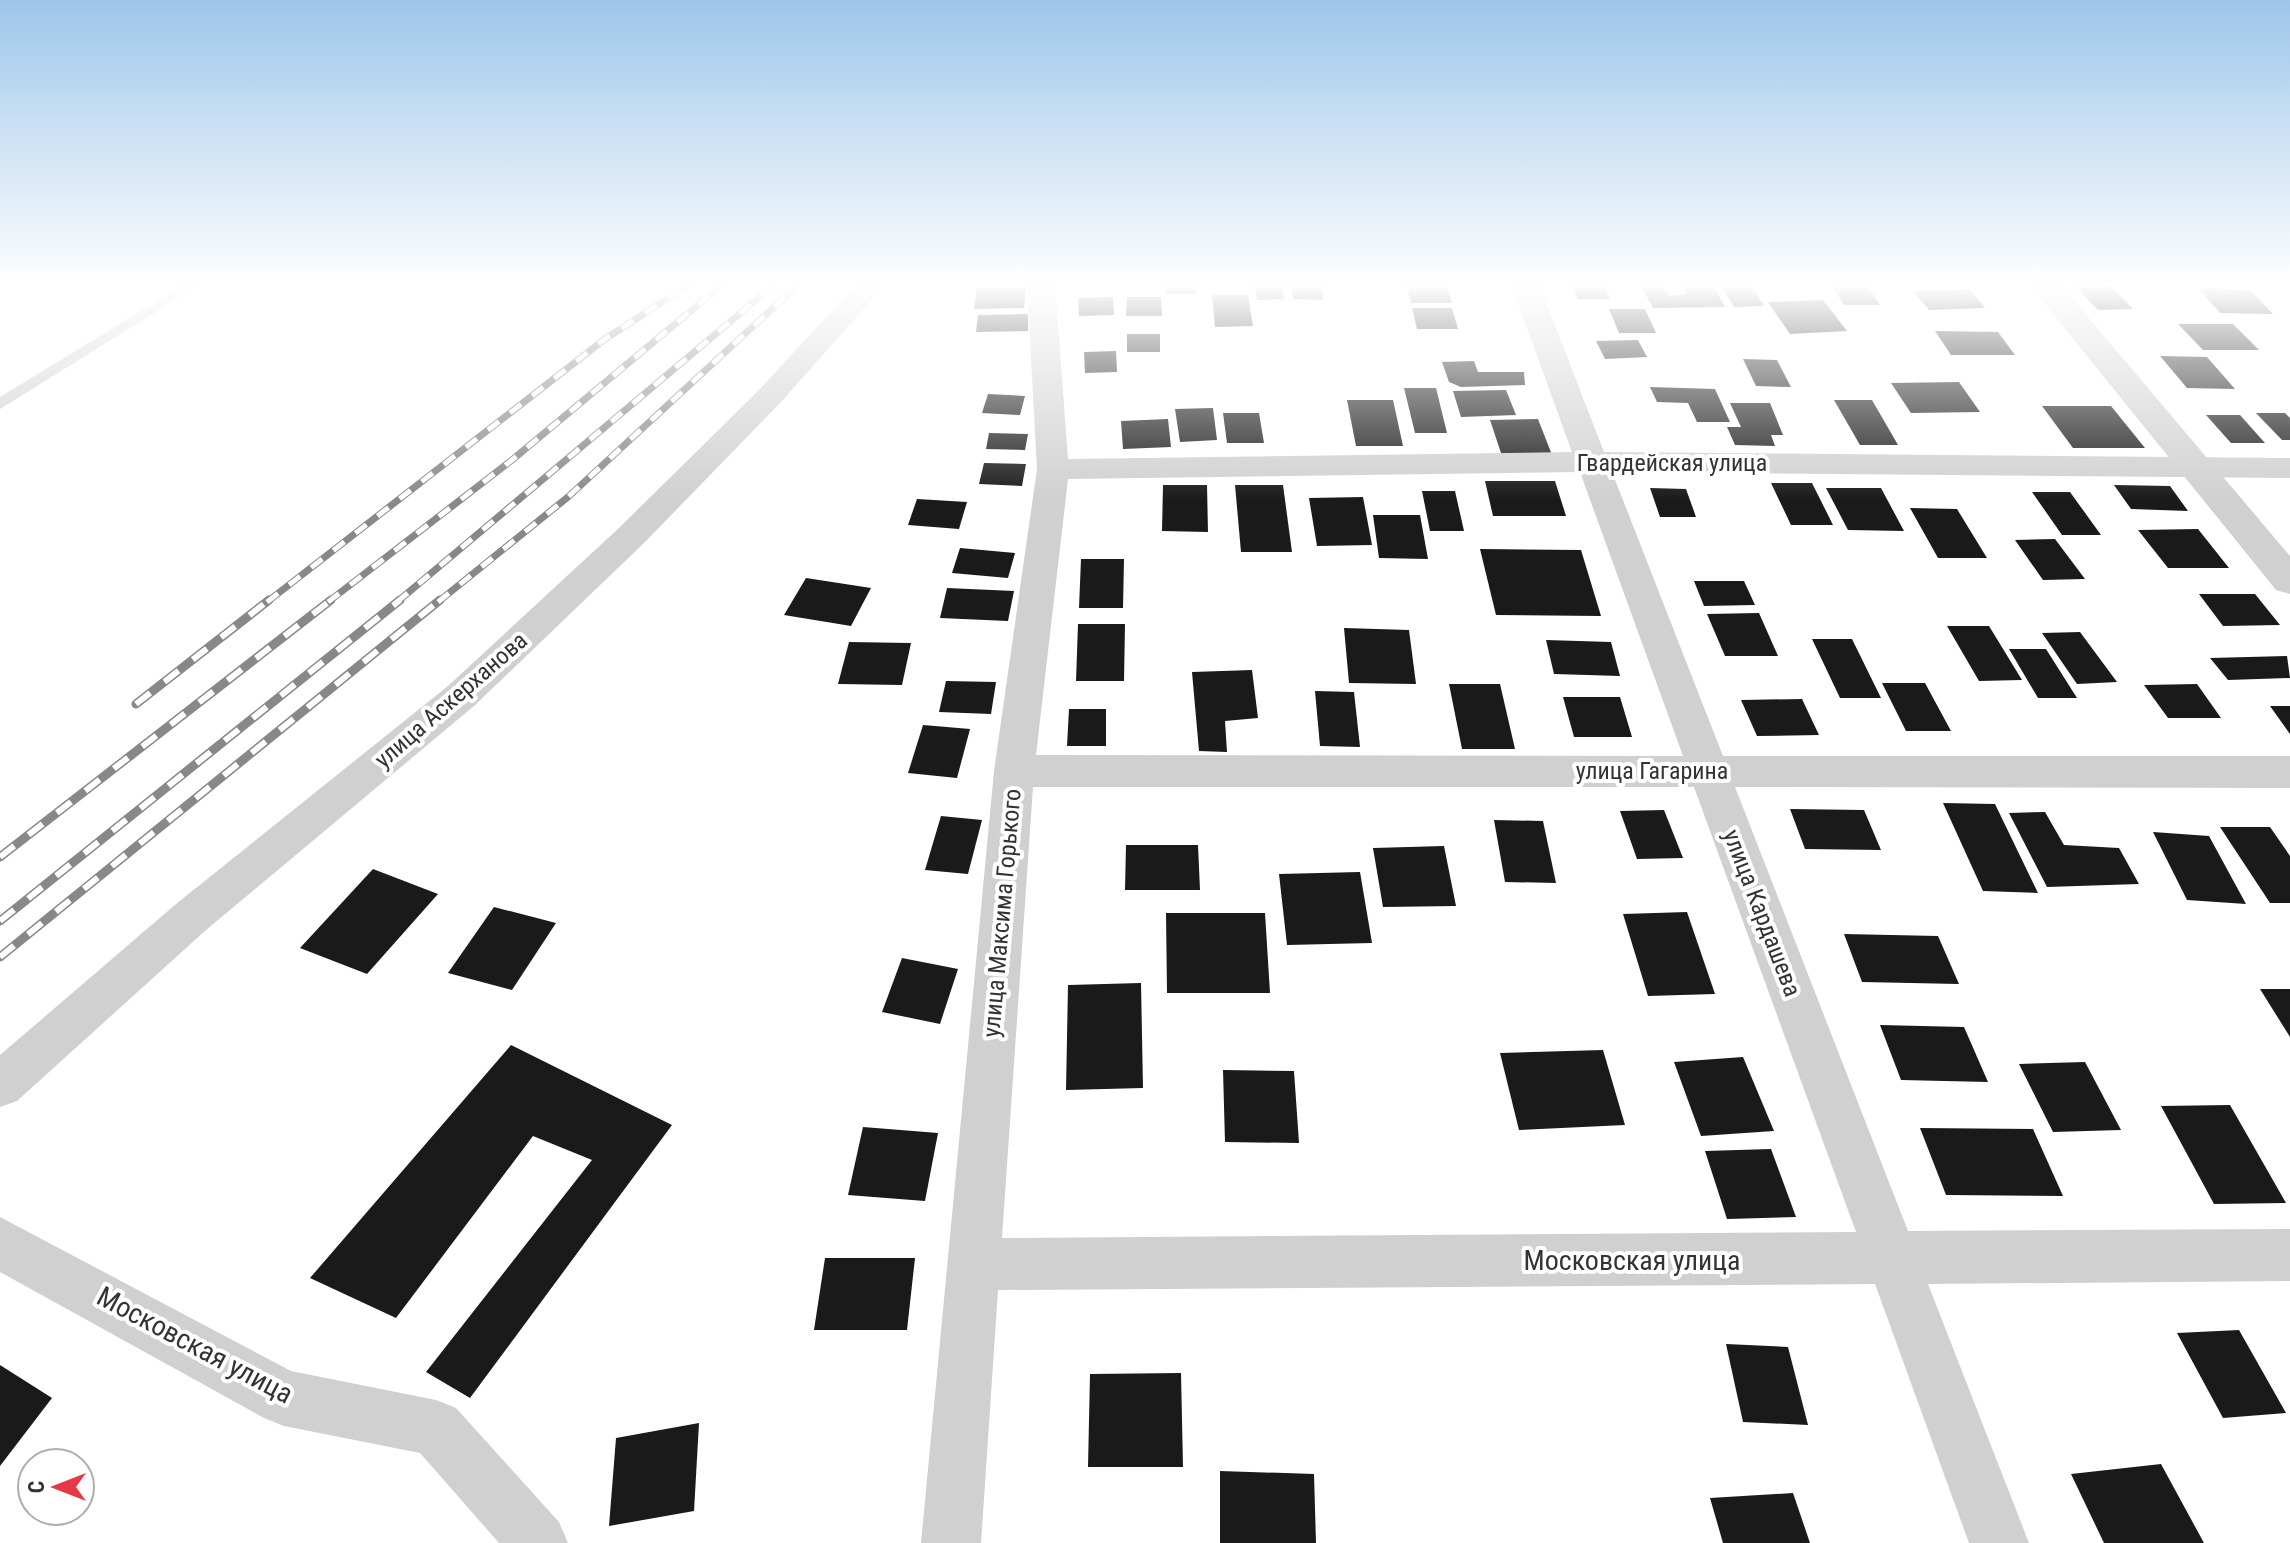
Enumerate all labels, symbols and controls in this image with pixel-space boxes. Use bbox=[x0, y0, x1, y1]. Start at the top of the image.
street label: Гвардейская улица bbox=[1577, 449, 1767, 477]
street label: улица Аскерханова bbox=[369, 626, 533, 774]
street label: улица Гагарина bbox=[1576, 757, 1728, 785]
street label: улица Максима Горького bbox=[977, 788, 1027, 1038]
street label: улица Кардашева bbox=[1717, 826, 1807, 1000]
street label: Московская улица bbox=[1524, 1244, 1740, 1277]
street label: Московская улица bbox=[91, 1280, 299, 1410]
north arrow bbox=[16, 1447, 96, 1527]
text: С bbox=[24, 1481, 49, 1493]

